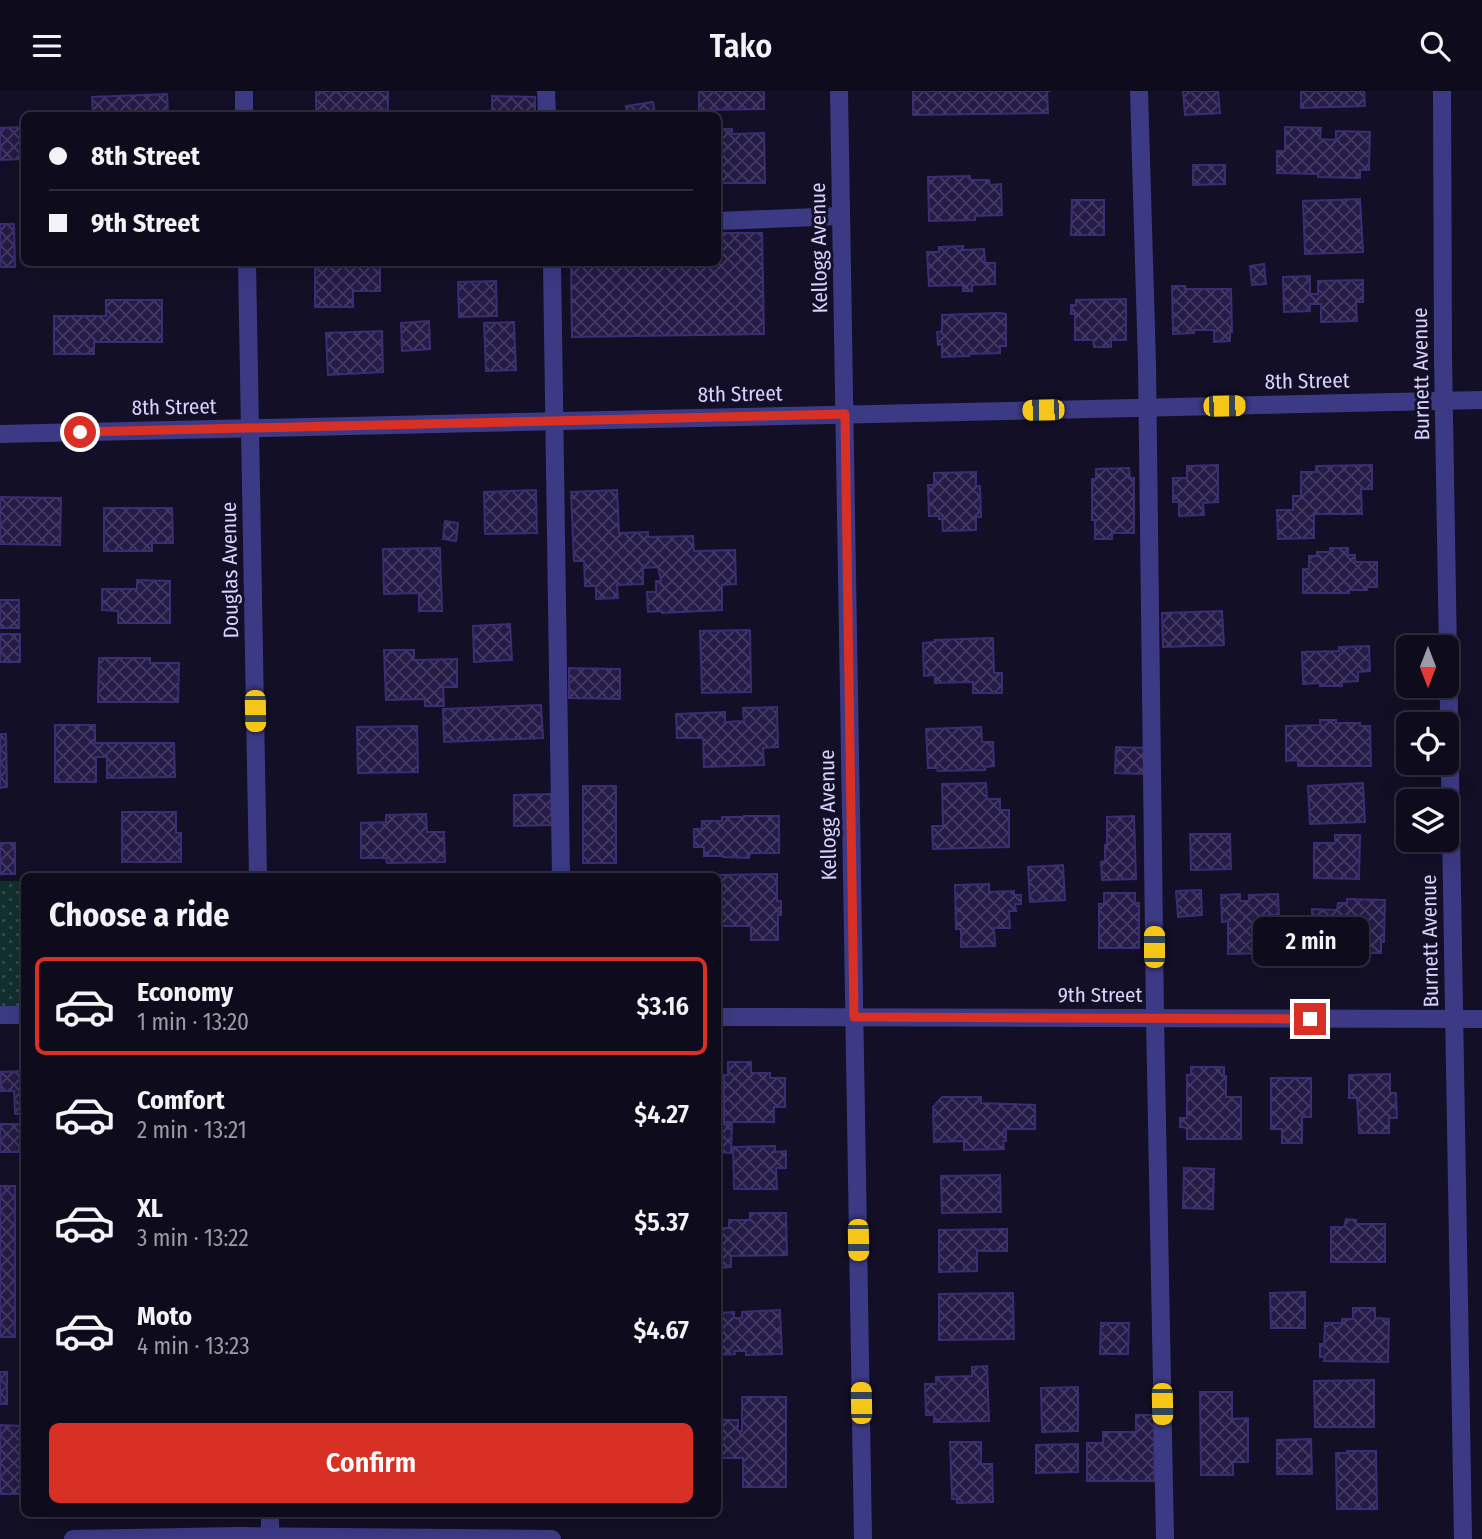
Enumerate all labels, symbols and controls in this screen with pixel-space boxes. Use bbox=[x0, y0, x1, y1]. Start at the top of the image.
icon: menu bbox=[28, 27, 66, 65]
text: Tako bbox=[710, 27, 772, 65]
icon: search bbox=[1416, 27, 1454, 65]
text: 8th Street bbox=[91, 141, 200, 172]
street label: Kellogg Avenue bbox=[805, 182, 833, 314]
text: 9th Street bbox=[91, 208, 200, 239]
street label: Burnett Avenue bbox=[1407, 307, 1435, 441]
street label: 8th Street bbox=[1264, 367, 1350, 395]
street label: 8th Street bbox=[697, 380, 783, 408]
street label: 8th Street bbox=[131, 393, 217, 421]
car bbox=[1203, 395, 1246, 417]
car bbox=[1022, 399, 1065, 421]
route start bbox=[64, 416, 96, 448]
street label: Douglas Avenue bbox=[216, 501, 244, 639]
north arrow bbox=[1396, 635, 1460, 698]
map controls bbox=[1396, 635, 1459, 852]
car bbox=[245, 690, 266, 732]
button: locate bbox=[1396, 712, 1459, 775]
street label: Kellogg Avenue bbox=[814, 749, 842, 881]
button: layers bbox=[1396, 789, 1459, 852]
street label: Burnett Avenue bbox=[1416, 874, 1444, 1008]
text: Choose a ride bbox=[49, 896, 230, 934]
callout: 2 min bbox=[1252, 918, 1368, 967]
car bbox=[1144, 926, 1165, 968]
text: 2 min bbox=[1285, 927, 1337, 955]
icon: car bbox=[53, 975, 116, 1038]
text: Economy bbox=[137, 977, 233, 1008]
street label: 9th Street bbox=[1058, 982, 1142, 1008]
text: $3.16 bbox=[636, 991, 689, 1022]
route end bbox=[1294, 1003, 1326, 1035]
text: 1 min · 13:20 bbox=[137, 1008, 249, 1036]
icon: car bbox=[53, 1083, 116, 1146]
text: Comfort bbox=[137, 1085, 225, 1116]
text: $4.27 bbox=[634, 1099, 689, 1130]
text: 2 min · 13:21 bbox=[137, 1116, 247, 1144]
icon: car bbox=[53, 1191, 116, 1254]
text: XL bbox=[137, 1193, 163, 1224]
text: $5.37 bbox=[634, 1207, 689, 1238]
car bbox=[848, 1219, 869, 1261]
text: 3 min · 13:22 bbox=[137, 1224, 249, 1252]
icon: car bbox=[53, 1299, 116, 1362]
text: Moto bbox=[137, 1301, 192, 1332]
text: $4.67 bbox=[633, 1315, 689, 1346]
text: 4 min · 13:23 bbox=[137, 1332, 250, 1360]
car bbox=[851, 1382, 872, 1424]
car bbox=[1152, 1383, 1173, 1425]
button: Confirm bbox=[49, 1423, 693, 1503]

